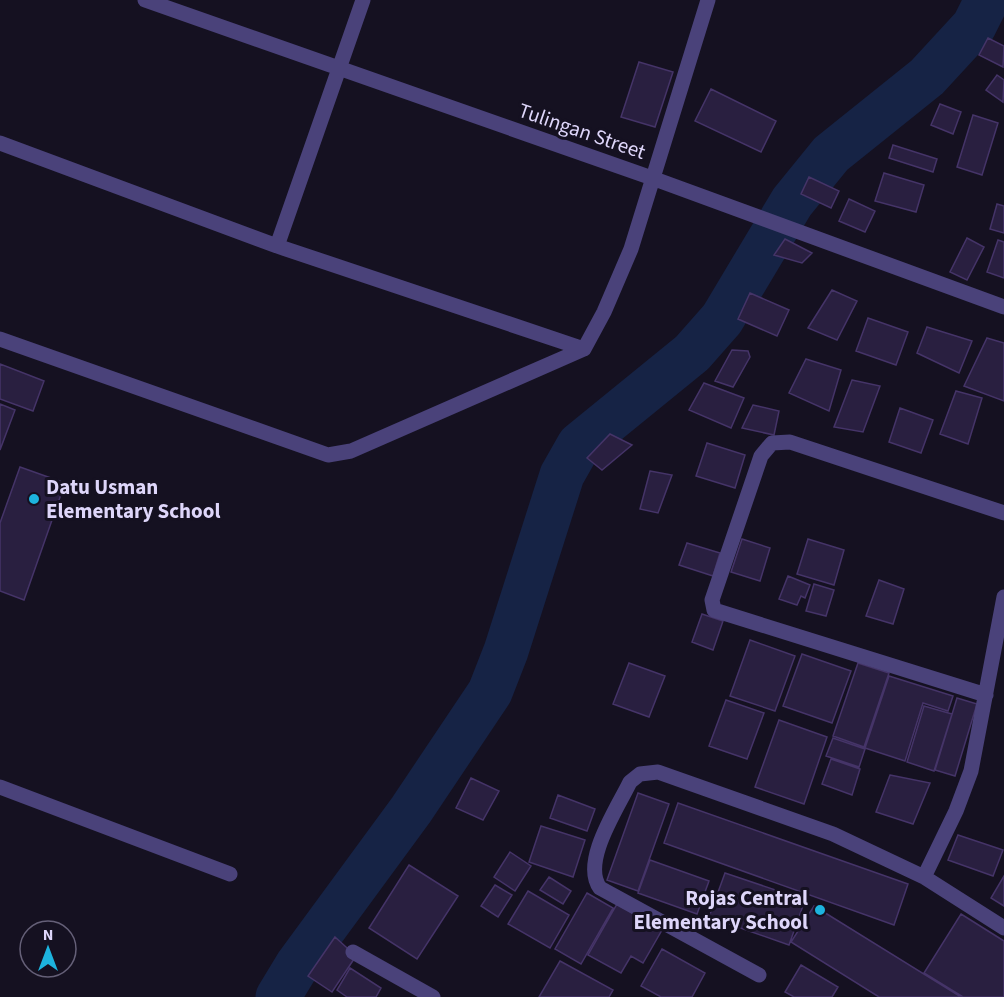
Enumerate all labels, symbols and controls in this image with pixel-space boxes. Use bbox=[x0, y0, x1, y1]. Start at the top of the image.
street label: Tulingan Street bbox=[514, 95, 650, 167]
place label: Datu Usman Elementary School bbox=[46, 472, 220, 526]
marker: Datu Usman Elementary School bbox=[27, 492, 41, 506]
place label: Rojas Central Elementary School bbox=[634, 883, 808, 937]
marker: Rojas Central Elementary School bbox=[813, 903, 827, 917]
north arrow bbox=[18, 919, 78, 979]
text: N bbox=[43, 924, 53, 946]

